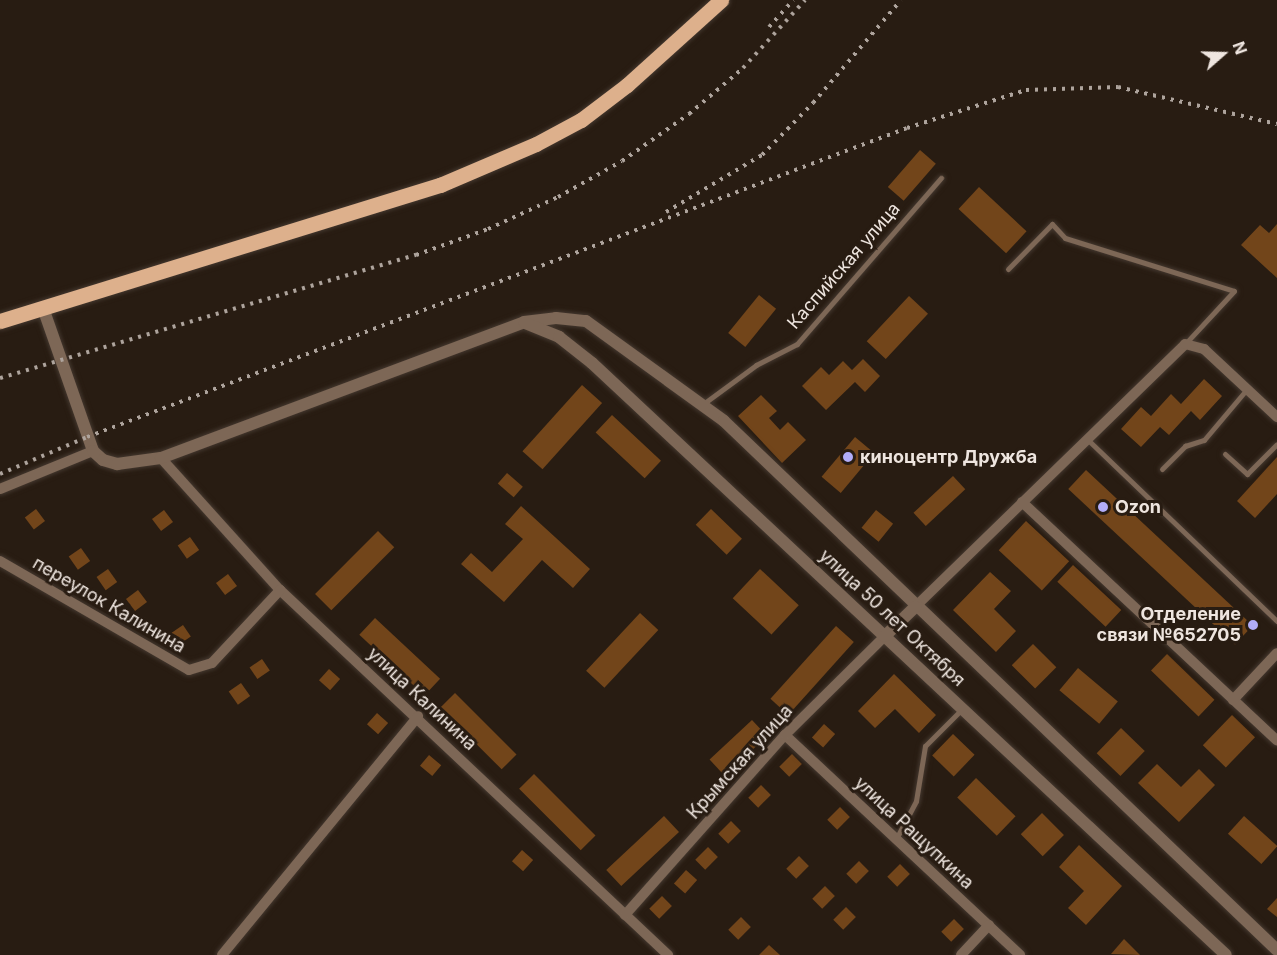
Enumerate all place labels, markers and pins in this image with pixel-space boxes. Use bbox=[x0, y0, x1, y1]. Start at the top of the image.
place label: киноцентр Дружба bbox=[860, 446, 1037, 468]
marker: киноцентр Дружба bbox=[841, 450, 855, 464]
place label: Ozon bbox=[1115, 496, 1161, 518]
marker: Ozon bbox=[1096, 500, 1110, 514]
place label: Отделение связи №652705 bbox=[1097, 604, 1241, 646]
marker: Отделение связи №652705 bbox=[1246, 618, 1260, 632]

